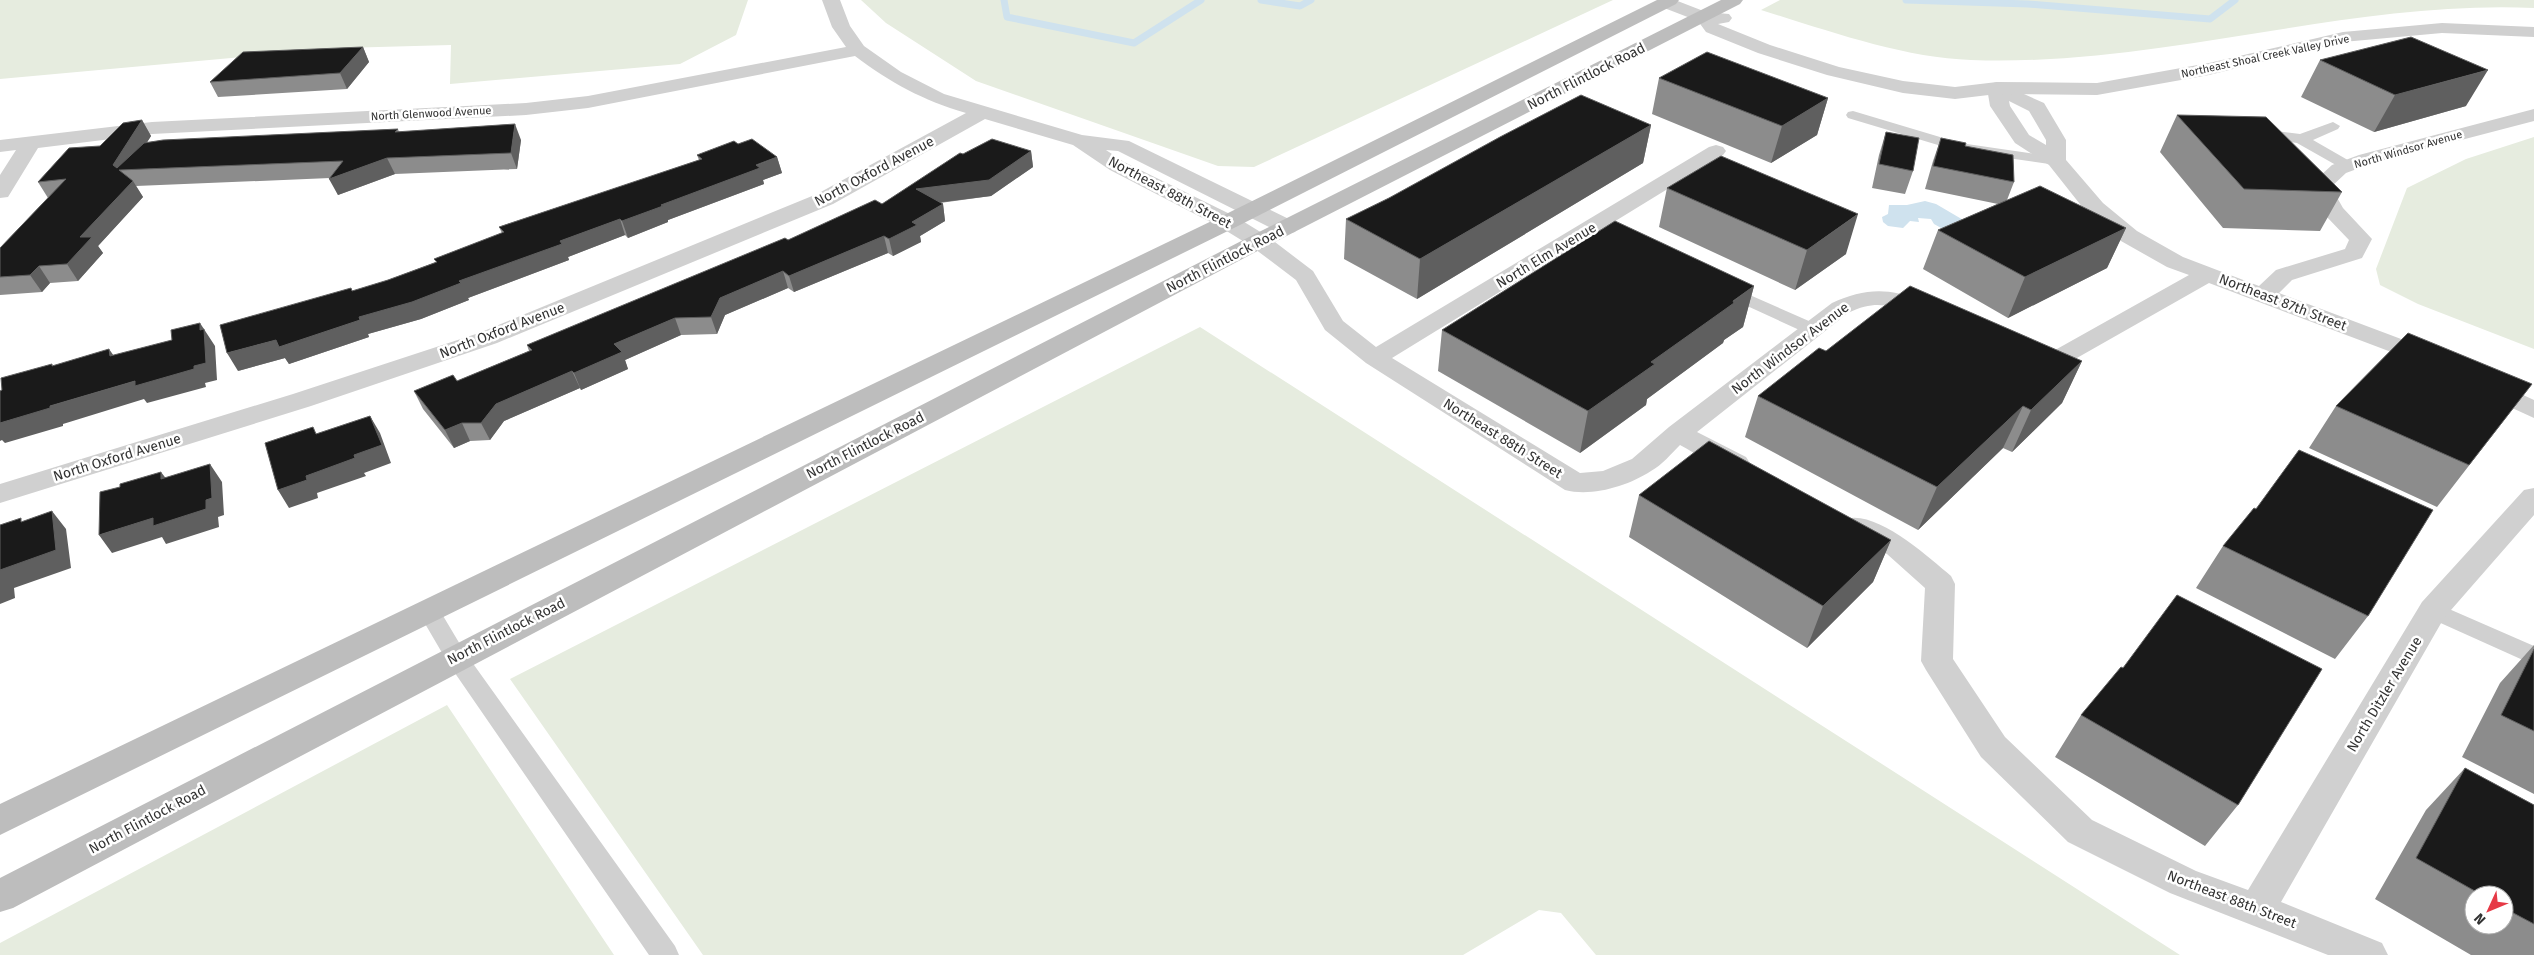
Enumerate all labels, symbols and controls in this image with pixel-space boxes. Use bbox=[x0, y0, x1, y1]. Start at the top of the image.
street label: Northeast Shoal Creek Valley Drive bbox=[2180, 32, 2350, 81]
street label: North Flintlock Road bbox=[1524, 39, 1648, 114]
street label: North Glenwood Avenue bbox=[370, 104, 492, 123]
street label: North Windsor Avenue bbox=[2353, 128, 2464, 171]
street label: North Oxford Avenue bbox=[812, 133, 937, 210]
street label: Northeast 88th Street bbox=[1105, 153, 1235, 233]
street label: North Elm Avenue bbox=[1493, 219, 1599, 292]
street label: North Flintlock Road bbox=[1163, 222, 1287, 297]
street label: Northeast 87th Street bbox=[2217, 270, 2350, 335]
street label: North Oxford Avenue bbox=[437, 299, 567, 362]
street label: North Windsor Avenue bbox=[1728, 299, 1852, 398]
street label: Northeast 88th Street bbox=[1440, 395, 1566, 482]
street label: North Flintlock Road bbox=[803, 408, 927, 483]
street label: North Oxford Avenue bbox=[51, 430, 183, 485]
street label: North Flintlock Road bbox=[444, 594, 568, 669]
street label: North Ditzler Avenue bbox=[2343, 634, 2426, 755]
street label: North Flintlock Road bbox=[86, 781, 209, 857]
street label: Northeast 88th Street bbox=[2165, 867, 2300, 932]
north arrow bbox=[2464, 885, 2514, 935]
text: N bbox=[2471, 909, 2489, 928]

